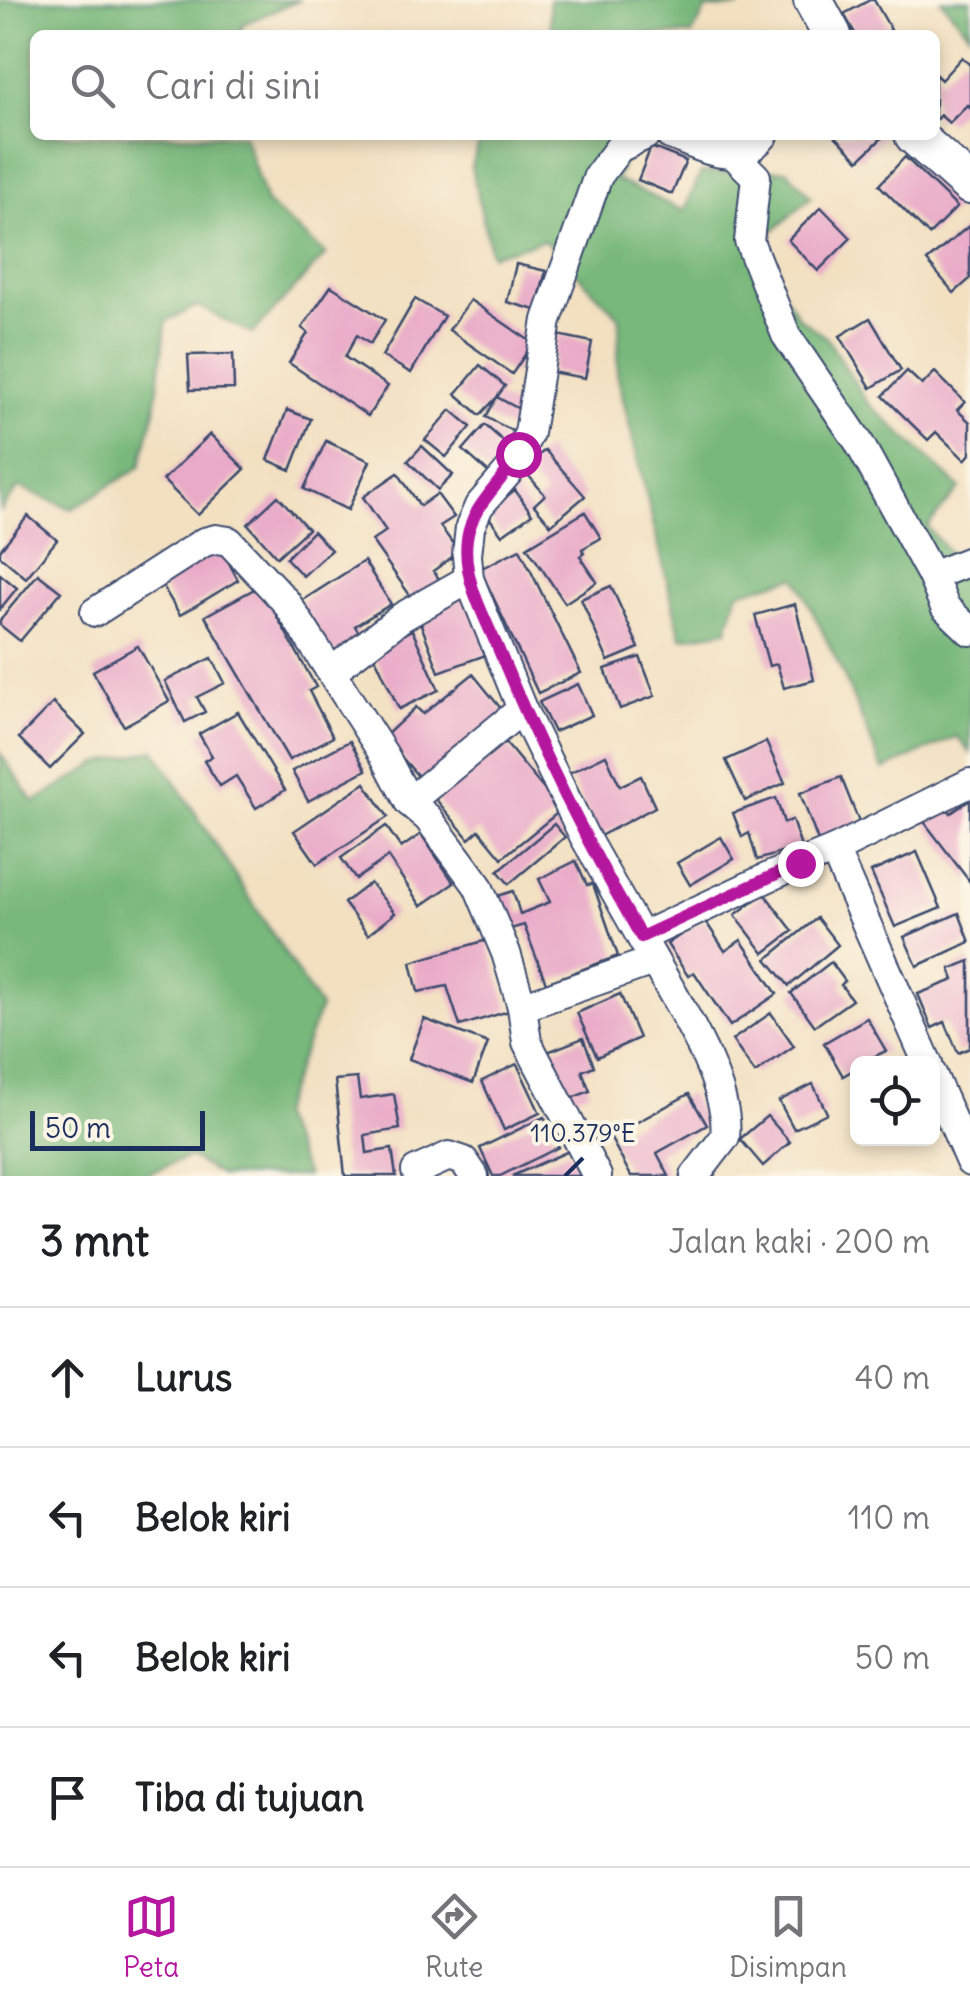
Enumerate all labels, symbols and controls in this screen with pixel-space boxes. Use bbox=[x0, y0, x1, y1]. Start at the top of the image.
search box bbox=[30, 30, 940, 140]
icon: search bbox=[65, 58, 120, 113]
text: Cari di sini bbox=[145, 62, 321, 109]
route start bbox=[496, 432, 542, 478]
route end bbox=[778, 841, 824, 887]
map controls bbox=[850, 1056, 940, 1146]
button: locate bbox=[850, 1056, 940, 1146]
scale bar bbox=[30, 1106, 205, 1150]
text: 50 m bbox=[45, 1110, 111, 1146]
text: 110.379°E bbox=[530, 1117, 636, 1149]
text: 3 mnt bbox=[40, 1215, 149, 1267]
text: Jalan kaki · 200 m bbox=[668, 1221, 930, 1262]
icon: ahead bbox=[40, 1350, 95, 1405]
text: Lurus bbox=[135, 1354, 232, 1401]
text: 40 m bbox=[855, 1357, 930, 1398]
icon: left bbox=[40, 1490, 95, 1545]
text: Belok kiri bbox=[135, 1494, 291, 1541]
text: 110 m bbox=[848, 1497, 930, 1538]
icon: left bbox=[40, 1630, 95, 1685]
text: Belok kiri bbox=[135, 1634, 291, 1681]
text: 50 m bbox=[855, 1637, 930, 1678]
icon: arrive bbox=[40, 1770, 95, 1825]
text: Tiba di tujuan bbox=[135, 1774, 364, 1821]
tab: Peta bbox=[123, 1889, 179, 1985]
tab: Rute bbox=[425, 1889, 483, 1985]
tab: Disimpan bbox=[729, 1889, 847, 1985]

